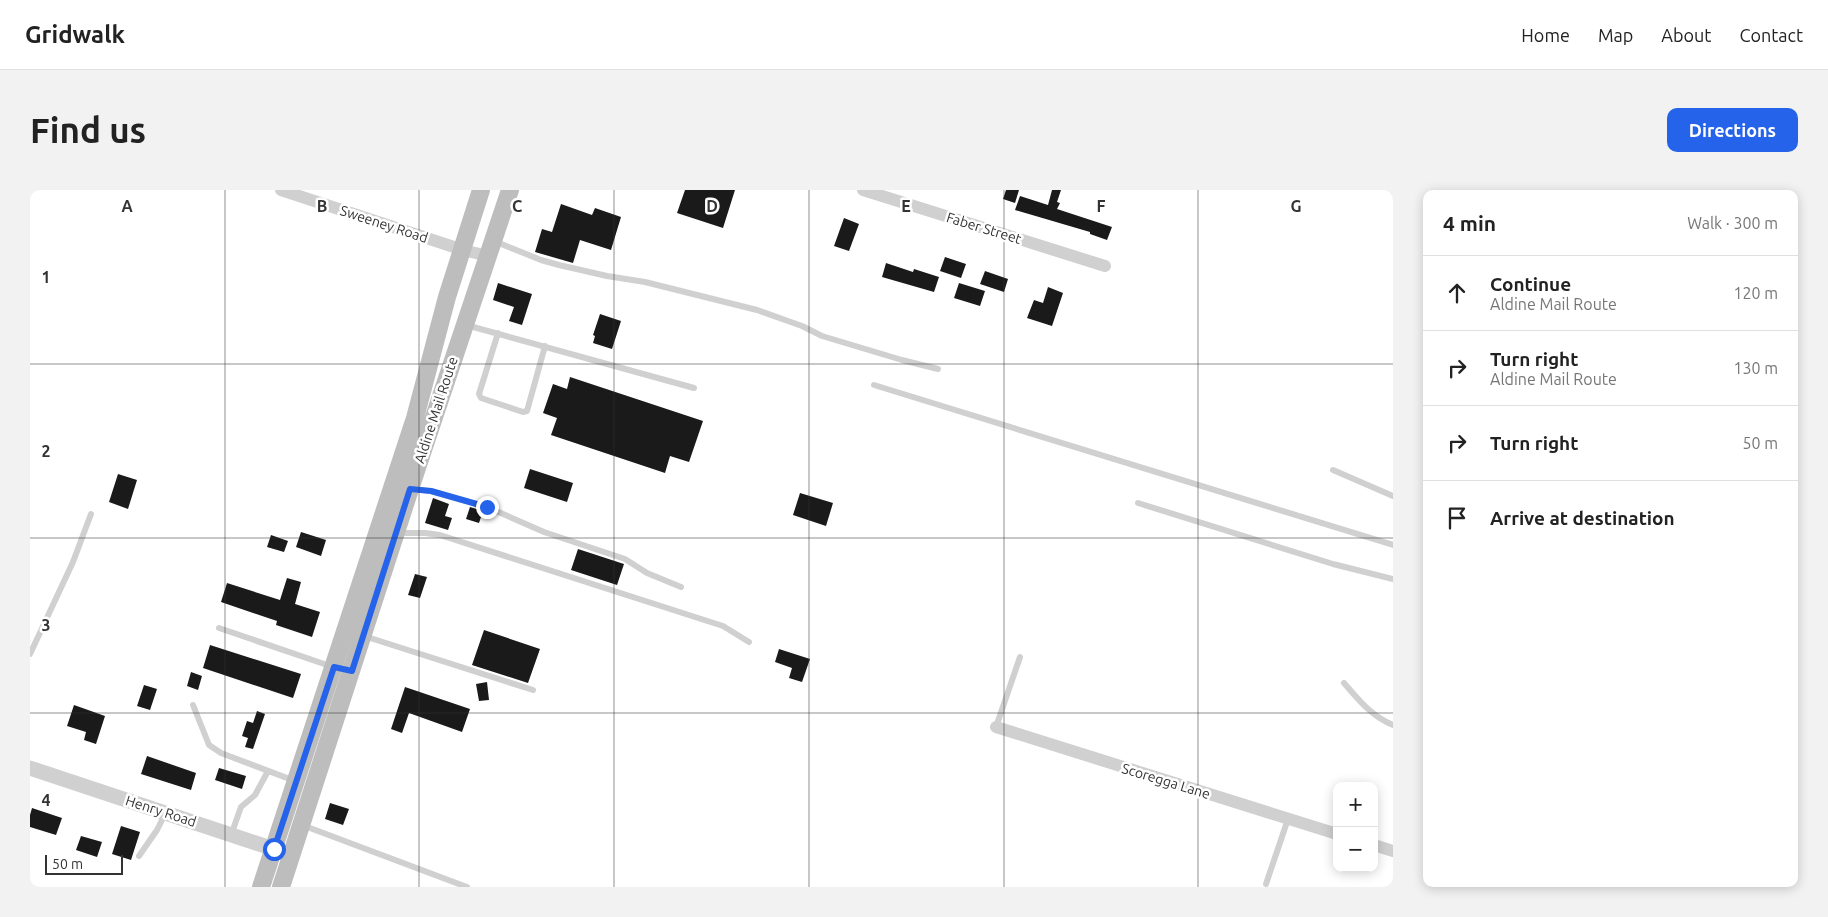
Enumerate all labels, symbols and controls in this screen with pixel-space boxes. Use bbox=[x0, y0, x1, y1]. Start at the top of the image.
text: Gridwalk bbox=[25, 21, 125, 48]
text: Home bbox=[1521, 25, 1570, 45]
text: Map bbox=[1598, 25, 1633, 45]
text: About bbox=[1661, 25, 1711, 45]
text: Contact bbox=[1739, 25, 1803, 45]
button: Directions bbox=[1667, 108, 1798, 152]
text: Find us bbox=[30, 110, 146, 150]
text: A bbox=[121, 197, 133, 215]
text: B bbox=[317, 197, 327, 215]
text: C bbox=[512, 197, 522, 215]
text: D bbox=[706, 197, 718, 215]
text: E bbox=[901, 197, 911, 215]
text: F bbox=[1097, 197, 1106, 215]
text: G bbox=[1290, 197, 1302, 215]
street label: Sweeney Road bbox=[338, 202, 430, 246]
street label: Faber Street bbox=[945, 209, 1024, 247]
text: 4 min bbox=[1443, 211, 1496, 235]
text: Walk · 300 m bbox=[1687, 214, 1778, 232]
text: 1 bbox=[41, 268, 51, 286]
text: Continue bbox=[1490, 273, 1571, 295]
icon: ahead bbox=[1443, 279, 1471, 307]
text: 120 m bbox=[1733, 284, 1778, 302]
text: Aldine Mail Route bbox=[1490, 295, 1617, 313]
text: Turn right bbox=[1490, 348, 1578, 370]
icon: right bbox=[1443, 354, 1471, 382]
street label: Aldine Mail Route bbox=[411, 355, 461, 465]
text: 130 m bbox=[1733, 359, 1778, 377]
text: Aldine Mail Route bbox=[1490, 370, 1617, 388]
icon: right bbox=[1443, 429, 1471, 457]
text: Turn right bbox=[1490, 432, 1578, 454]
text: 50 m bbox=[1742, 434, 1778, 452]
text: 2 bbox=[41, 442, 51, 460]
route end bbox=[476, 496, 499, 519]
icon: arrive bbox=[1443, 504, 1471, 532]
text: Arrive at destination bbox=[1490, 507, 1675, 529]
text: 3 bbox=[41, 616, 51, 634]
street label: Scoregga Lane bbox=[1120, 760, 1212, 802]
map controls bbox=[1333, 782, 1378, 872]
button: + bbox=[1333, 782, 1378, 827]
text: 4 bbox=[41, 791, 51, 809]
street label: Henry Road bbox=[124, 792, 198, 830]
button: − bbox=[1333, 827, 1378, 872]
route start bbox=[263, 838, 286, 861]
scale bar bbox=[45, 852, 122, 875]
text: 50 m bbox=[52, 856, 83, 872]

